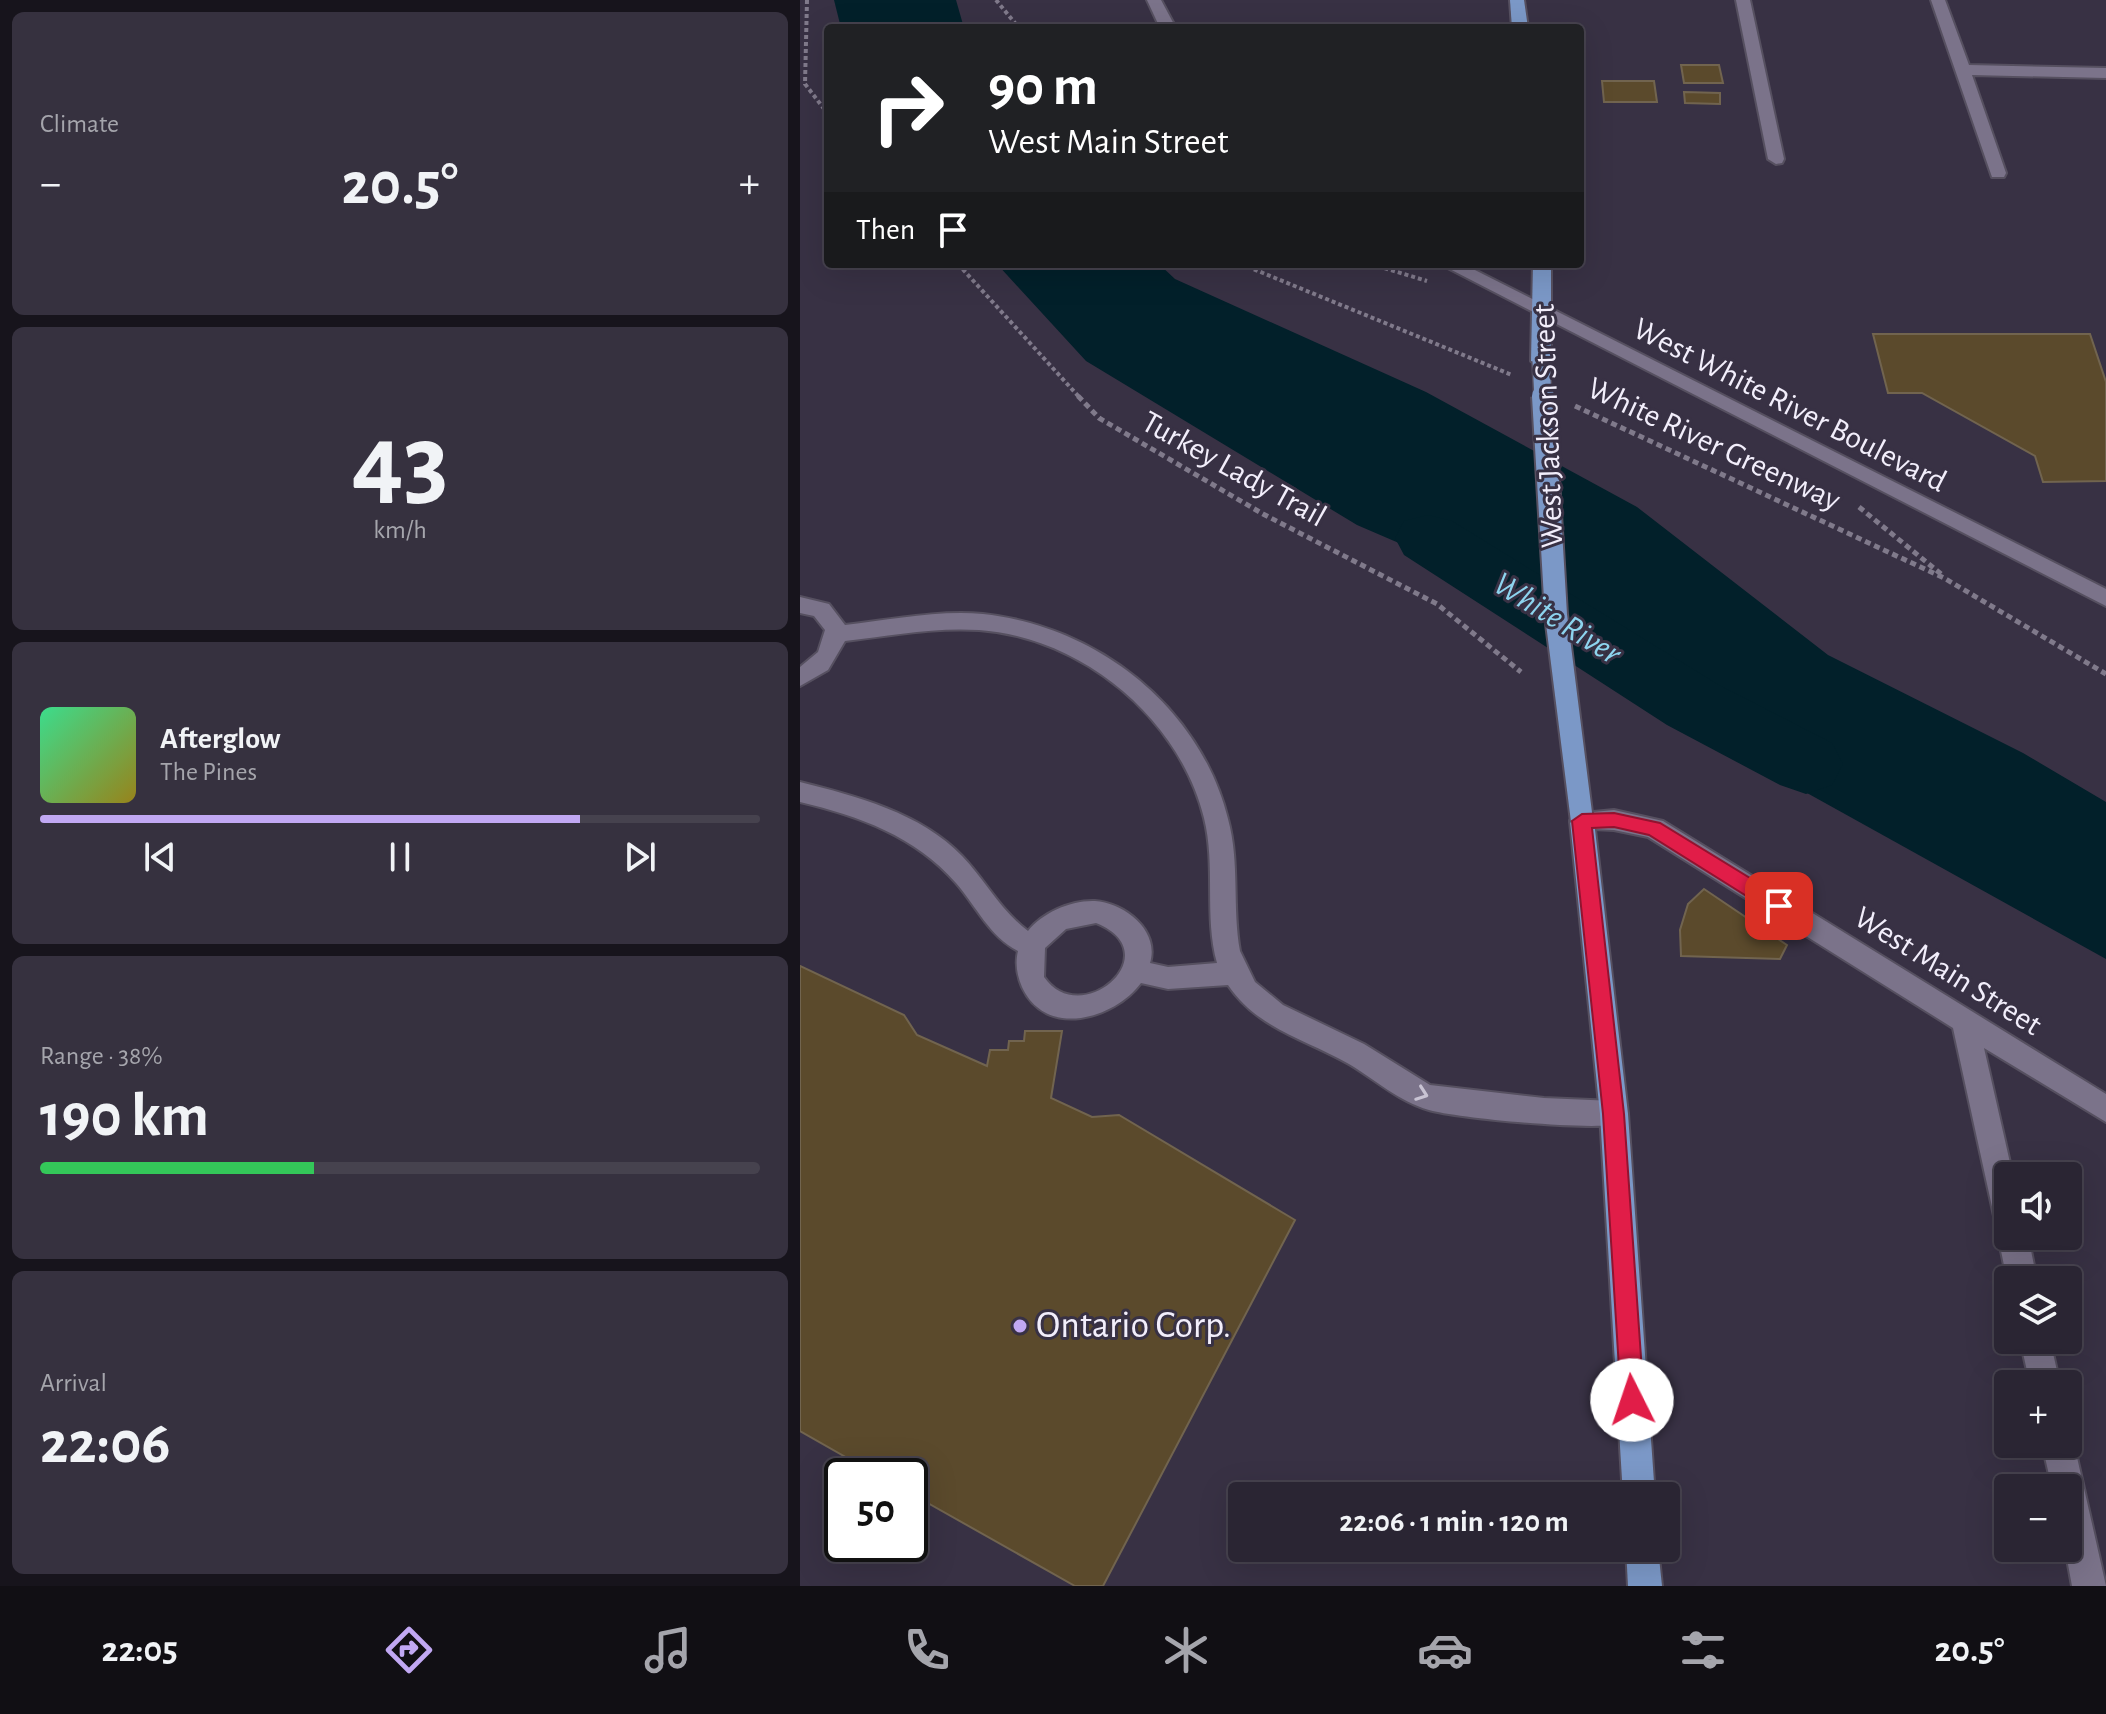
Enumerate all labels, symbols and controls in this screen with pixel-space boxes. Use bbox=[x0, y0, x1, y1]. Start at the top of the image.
icon: right bbox=[856, 56, 960, 160]
text: 90 m bbox=[988, 59, 1098, 115]
text: Climate bbox=[40, 111, 119, 137]
text: West Main Street bbox=[988, 124, 1229, 160]
text: 20.5° bbox=[342, 155, 458, 215]
text: − bbox=[40, 162, 61, 206]
text: + bbox=[739, 162, 760, 206]
icon: arrive bbox=[931, 208, 975, 252]
text: Then bbox=[856, 215, 915, 245]
street label: West Jackson Street bbox=[1528, 303, 1568, 549]
street label: West White River Boulevard bbox=[1628, 312, 1952, 498]
street label: White River Greenway bbox=[1583, 371, 1846, 517]
street label: Turkey Lady Trail bbox=[1137, 405, 1331, 533]
text: 43 bbox=[351, 411, 449, 515]
text: km/h bbox=[373, 517, 427, 543]
water label: White River bbox=[1487, 567, 1627, 672]
text: Afterglow bbox=[160, 724, 281, 754]
text: The Pines bbox=[160, 759, 257, 785]
icon: previous bbox=[138, 835, 182, 879]
icon: pause bbox=[378, 835, 422, 879]
icon: next bbox=[618, 835, 662, 879]
pin bbox=[1745, 872, 1813, 940]
icon: arrive bbox=[1757, 884, 1801, 928]
street label: West Main Street bbox=[1849, 901, 2047, 1041]
text: Range · 38% bbox=[40, 1043, 163, 1069]
one-way arrow bbox=[1414, 1084, 1428, 1100]
text: 190 km bbox=[40, 1087, 209, 1147]
map controls bbox=[1994, 1162, 2082, 1562]
button: sound bbox=[1994, 1162, 2082, 1250]
button: layers bbox=[1994, 1266, 2082, 1354]
place label: Ontario Corp. bbox=[1036, 1307, 1231, 1345]
marker: Ontario Corp. bbox=[1011, 1317, 1029, 1335]
position arrow bbox=[1590, 1358, 1674, 1442]
text: Arrival bbox=[40, 1370, 107, 1396]
button: + bbox=[1994, 1370, 2082, 1458]
text: 22:06 bbox=[40, 1414, 171, 1474]
speed limit sign: 50 bbox=[824, 1458, 928, 1562]
button: − bbox=[1994, 1474, 2082, 1562]
text: 22:06 · 1 min · 120 m bbox=[1339, 1507, 1569, 1537]
icon: directions bbox=[381, 1622, 437, 1678]
icon: music bbox=[640, 1622, 696, 1678]
icon: phone bbox=[899, 1622, 955, 1678]
icon: climate bbox=[1158, 1622, 1214, 1678]
icon: car bbox=[1417, 1622, 1473, 1678]
icon: filters bbox=[1675, 1622, 1731, 1678]
text: 22:05 bbox=[101, 1632, 178, 1668]
text: 20.5° bbox=[1934, 1632, 2004, 1668]

